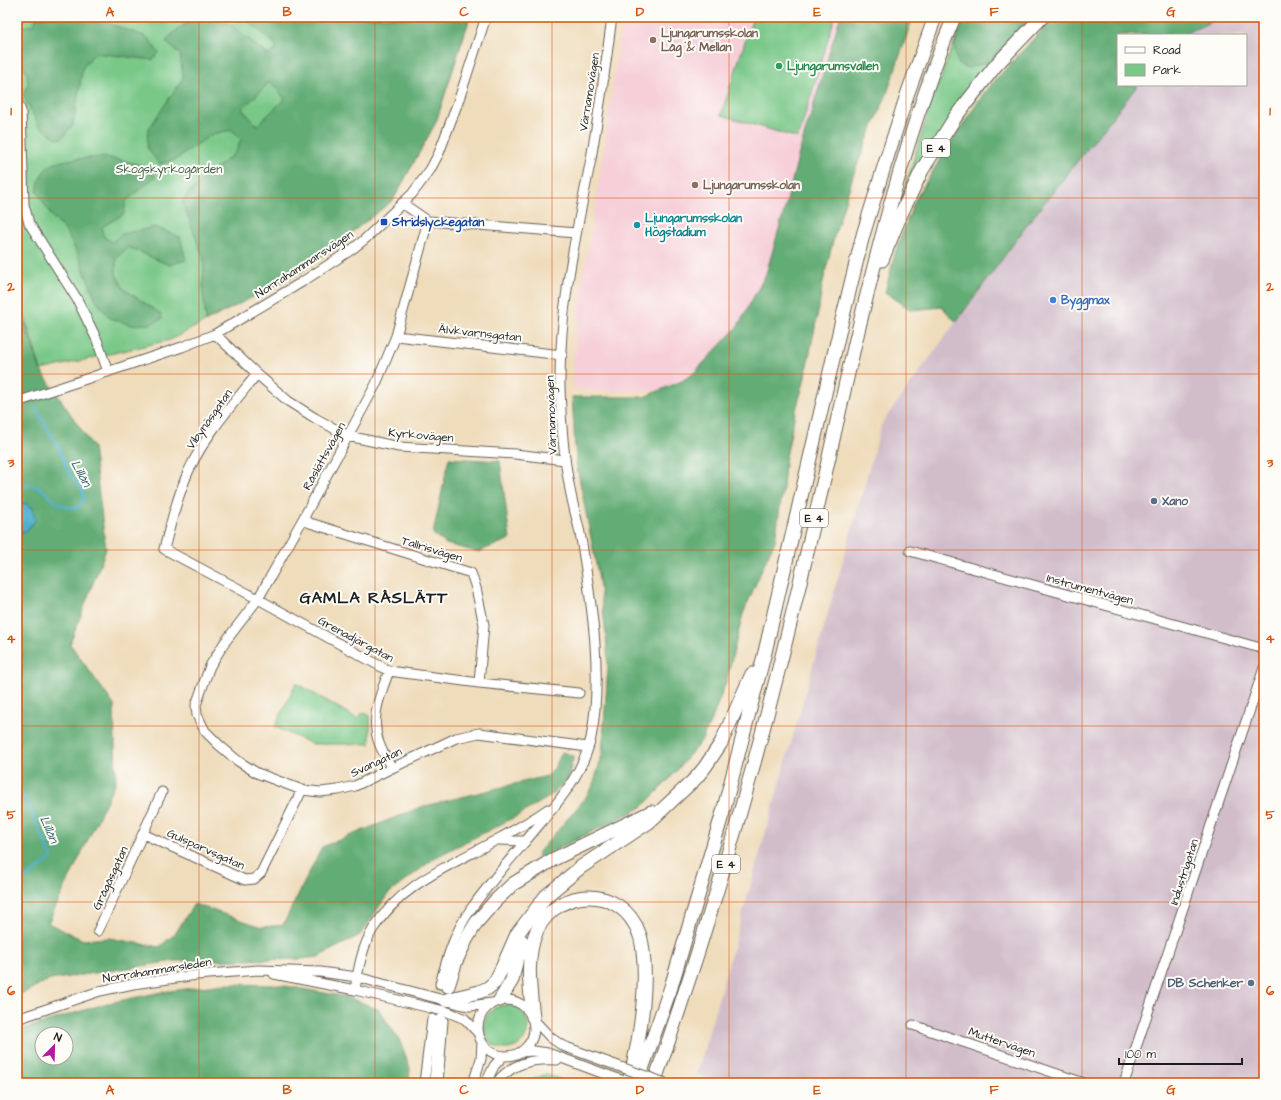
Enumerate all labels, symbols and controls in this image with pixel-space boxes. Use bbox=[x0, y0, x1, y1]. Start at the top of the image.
text: A bbox=[106, 3, 115, 21]
text: B bbox=[282, 3, 292, 21]
text: C bbox=[459, 3, 469, 21]
text: D bbox=[636, 3, 645, 21]
text: E bbox=[813, 3, 821, 21]
text: F bbox=[989, 3, 999, 21]
text: G bbox=[1166, 3, 1176, 21]
place label: Ljungarumsskolan Låg & Mellan bbox=[661, 25, 758, 58]
legend bbox=[1117, 34, 1247, 86]
marker: Ljungarumsskolan Låg & Mellan bbox=[648, 35, 658, 45]
text: Road bbox=[1153, 42, 1181, 59]
street label: Värnamovägen bbox=[575, 52, 605, 133]
place label: Ljungarumsvallen bbox=[787, 58, 879, 77]
marker: Ljungarumsvallen bbox=[774, 61, 784, 71]
text: Park bbox=[1153, 62, 1181, 79]
text: 1 bbox=[10, 102, 12, 120]
text: 1 bbox=[1269, 102, 1271, 120]
road number: E 4 bbox=[922, 139, 950, 157]
park label: Skogskyrkogården bbox=[116, 161, 222, 179]
place label: Ljungarumsskolan bbox=[703, 177, 800, 196]
marker: Ljungarumsskolan bbox=[690, 180, 700, 190]
place label: Ljungarumsskolan Högstadium bbox=[645, 210, 742, 243]
place label: Stridslyckegatan bbox=[391, 214, 484, 233]
marker: Stridslyckegatan bbox=[379, 217, 389, 227]
marker: Ljungarumsskolan Högstadium bbox=[632, 220, 642, 230]
street label: Norrahammarsvägen bbox=[252, 226, 357, 303]
text: 2 bbox=[6, 278, 15, 296]
text: 2 bbox=[1265, 278, 1274, 296]
place label: Byggmax bbox=[1061, 292, 1110, 311]
marker: Byggmax bbox=[1048, 295, 1058, 305]
street label: Älvkvarnsgatan bbox=[437, 321, 522, 347]
street label: Värnamovägen bbox=[542, 375, 562, 455]
street label: Vibynäsgatan bbox=[182, 386, 237, 453]
street label: Råslättsvägen bbox=[299, 419, 351, 494]
street label: Kyrkovägen bbox=[387, 424, 454, 448]
text: 3 bbox=[7, 454, 15, 472]
text: 3 bbox=[1266, 454, 1274, 472]
water label: Lillån bbox=[66, 457, 97, 491]
place label: Xano bbox=[1162, 493, 1188, 510]
marker: Xano bbox=[1149, 496, 1159, 506]
road number: E 4 bbox=[800, 509, 828, 527]
street label: Tallrisvägen bbox=[399, 532, 464, 568]
street label: Instrumentvägen bbox=[1044, 570, 1135, 610]
district label: GAMLA RÅSLÄTT bbox=[300, 587, 448, 609]
street label: Grenadjärgatan bbox=[314, 612, 397, 667]
text: 4 bbox=[7, 630, 16, 648]
text: 4 bbox=[1266, 630, 1275, 648]
street label: Svangatan bbox=[348, 743, 405, 783]
text: 5 bbox=[6, 806, 16, 824]
text: 5 bbox=[1265, 806, 1275, 824]
water label: Lillån bbox=[35, 813, 64, 847]
street label: Gulsparvsgatan bbox=[164, 825, 247, 875]
street label: Industrigatan bbox=[1166, 837, 1204, 908]
street label: Grågåsgatan bbox=[88, 844, 134, 913]
road number: E 4 bbox=[712, 855, 740, 873]
street label: Norrahammarsleden bbox=[101, 953, 213, 988]
place label: DB Schenker bbox=[1168, 975, 1243, 992]
marker: DB Schenker bbox=[1246, 978, 1256, 988]
text: 6 bbox=[7, 982, 16, 1000]
text: 6 bbox=[1266, 982, 1275, 1000]
street label: Muttervägen bbox=[966, 1023, 1038, 1063]
north arrow bbox=[34, 1026, 74, 1066]
text: N bbox=[52, 1029, 64, 1046]
scale bar bbox=[1119, 1040, 1242, 1066]
text: 100 m bbox=[1125, 1046, 1156, 1063]
text: A bbox=[106, 1081, 115, 1099]
text: B bbox=[282, 1081, 292, 1099]
text: C bbox=[459, 1081, 469, 1099]
text: D bbox=[636, 1081, 645, 1099]
text: E bbox=[813, 1081, 821, 1099]
text: F bbox=[989, 1081, 999, 1099]
text: G bbox=[1166, 1081, 1176, 1099]

